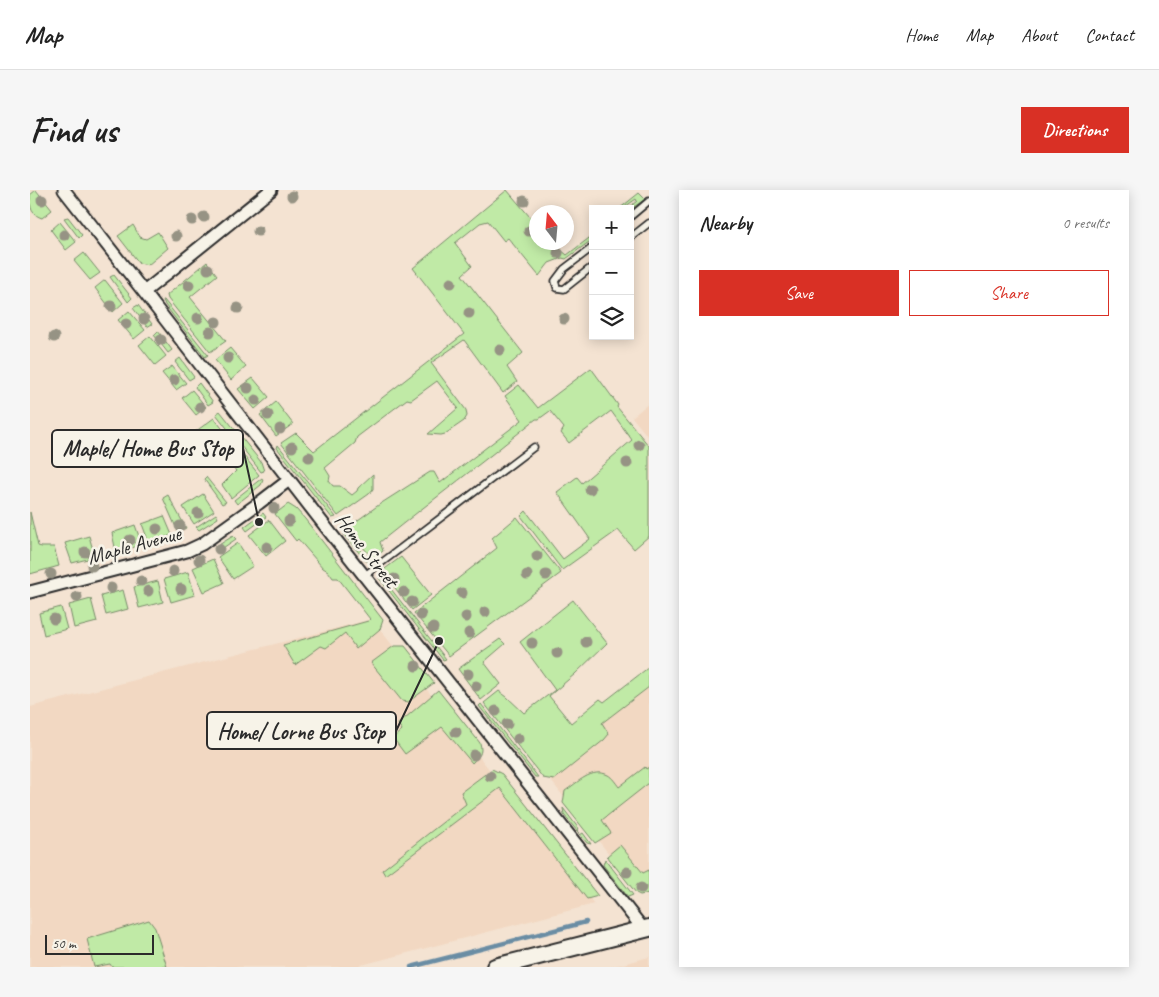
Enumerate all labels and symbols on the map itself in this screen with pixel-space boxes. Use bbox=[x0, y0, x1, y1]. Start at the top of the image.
north arrow bbox=[529, 205, 574, 250]
callout: Maple/ Home Bus Stop bbox=[52, 430, 243, 467]
text: Maple/ Home Bus Stop bbox=[63, 435, 235, 463]
street label: Home Street bbox=[330, 507, 406, 594]
street label: Maple Avenue bbox=[84, 520, 185, 570]
callout: Home/ Lorne Bus Stop bbox=[207, 712, 396, 749]
text: Home/ Lorne Bus Stop bbox=[217, 718, 387, 746]
scale bar bbox=[45, 932, 154, 955]

